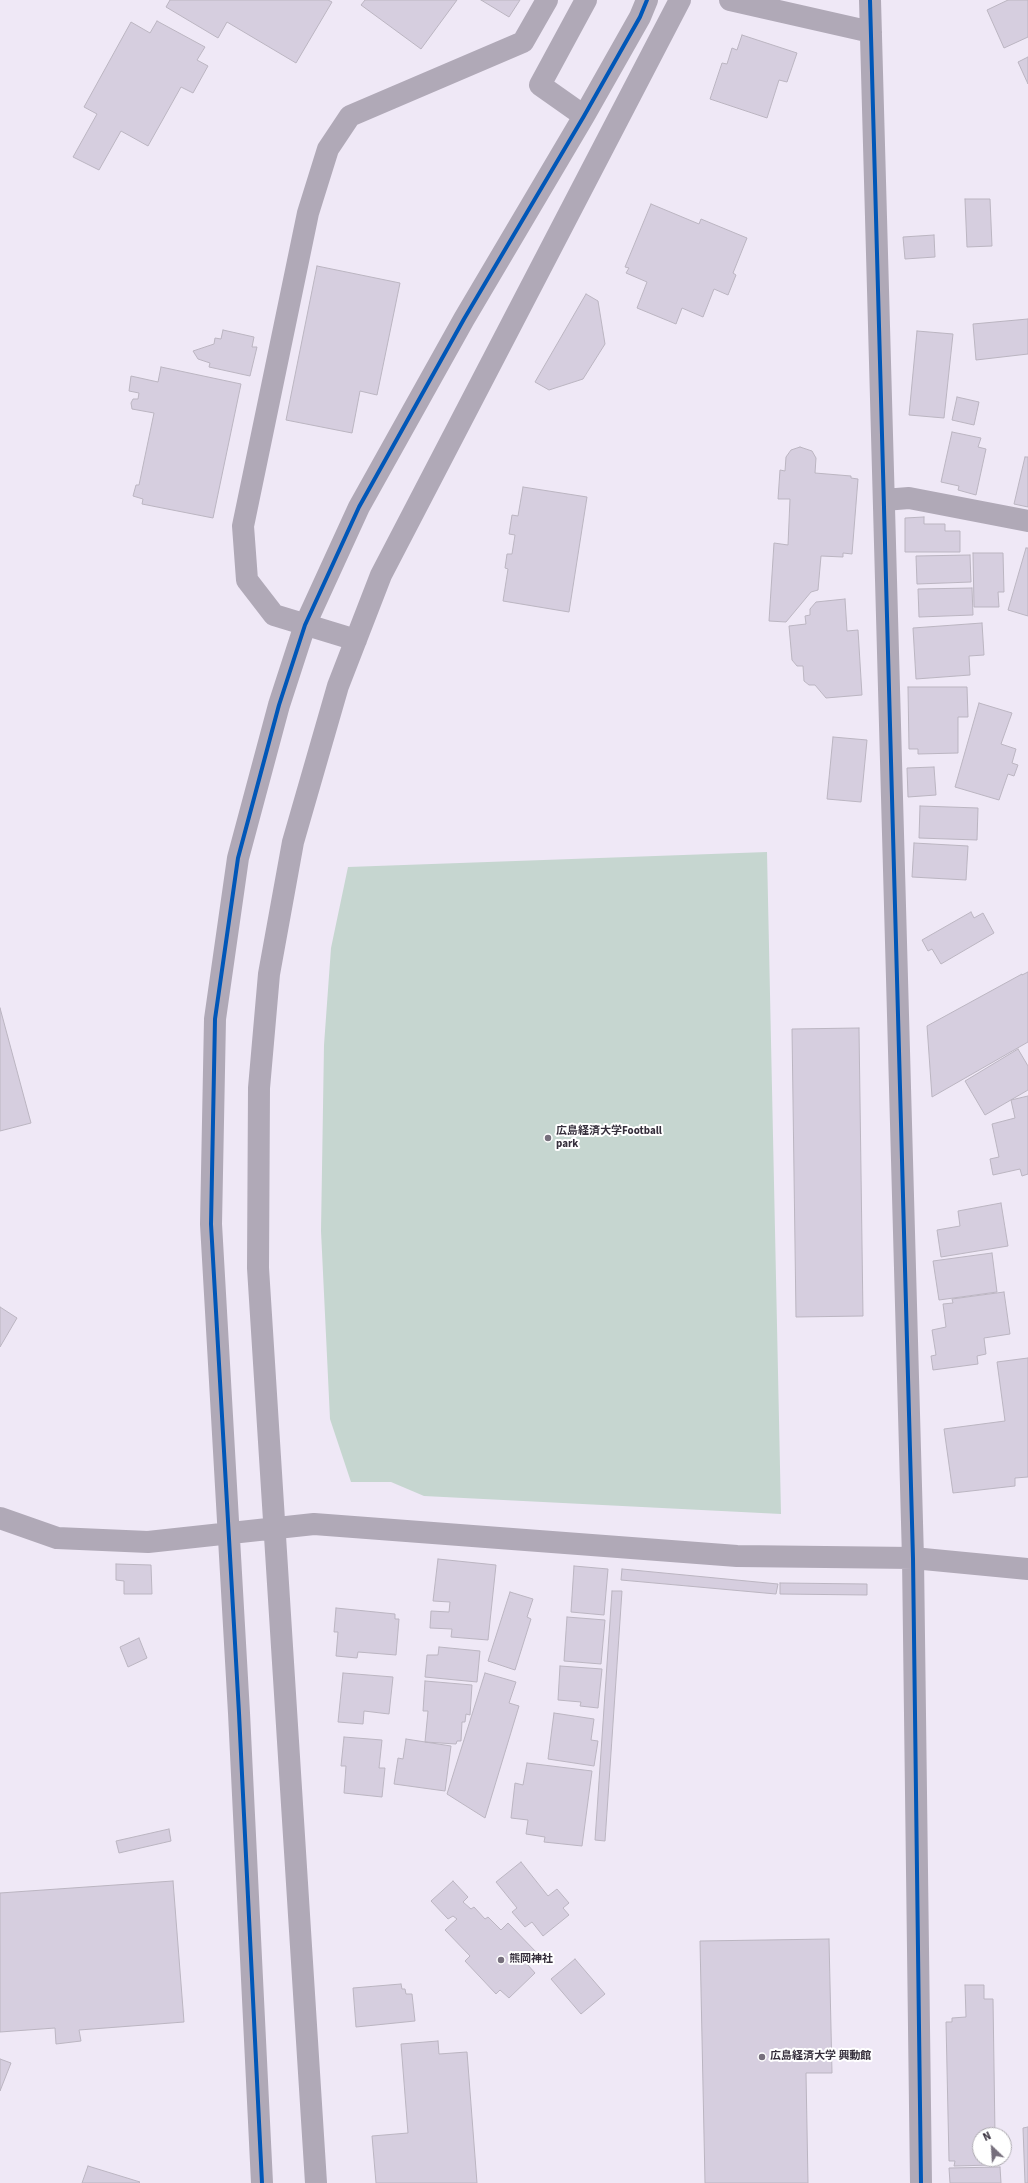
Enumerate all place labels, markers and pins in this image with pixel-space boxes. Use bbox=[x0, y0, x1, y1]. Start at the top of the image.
place label: 広島経済大学Football park bbox=[556, 1125, 662, 1151]
marker: 広島経済大学Football park bbox=[543, 1133, 553, 1143]
place label: 熊岡神社 bbox=[509, 1953, 553, 1967]
marker: 熊岡神社 bbox=[496, 1955, 506, 1965]
place label: 広島経済大学 興動館 bbox=[770, 2050, 871, 2064]
marker: 広島経済大学 興動館 bbox=[757, 2052, 767, 2062]

